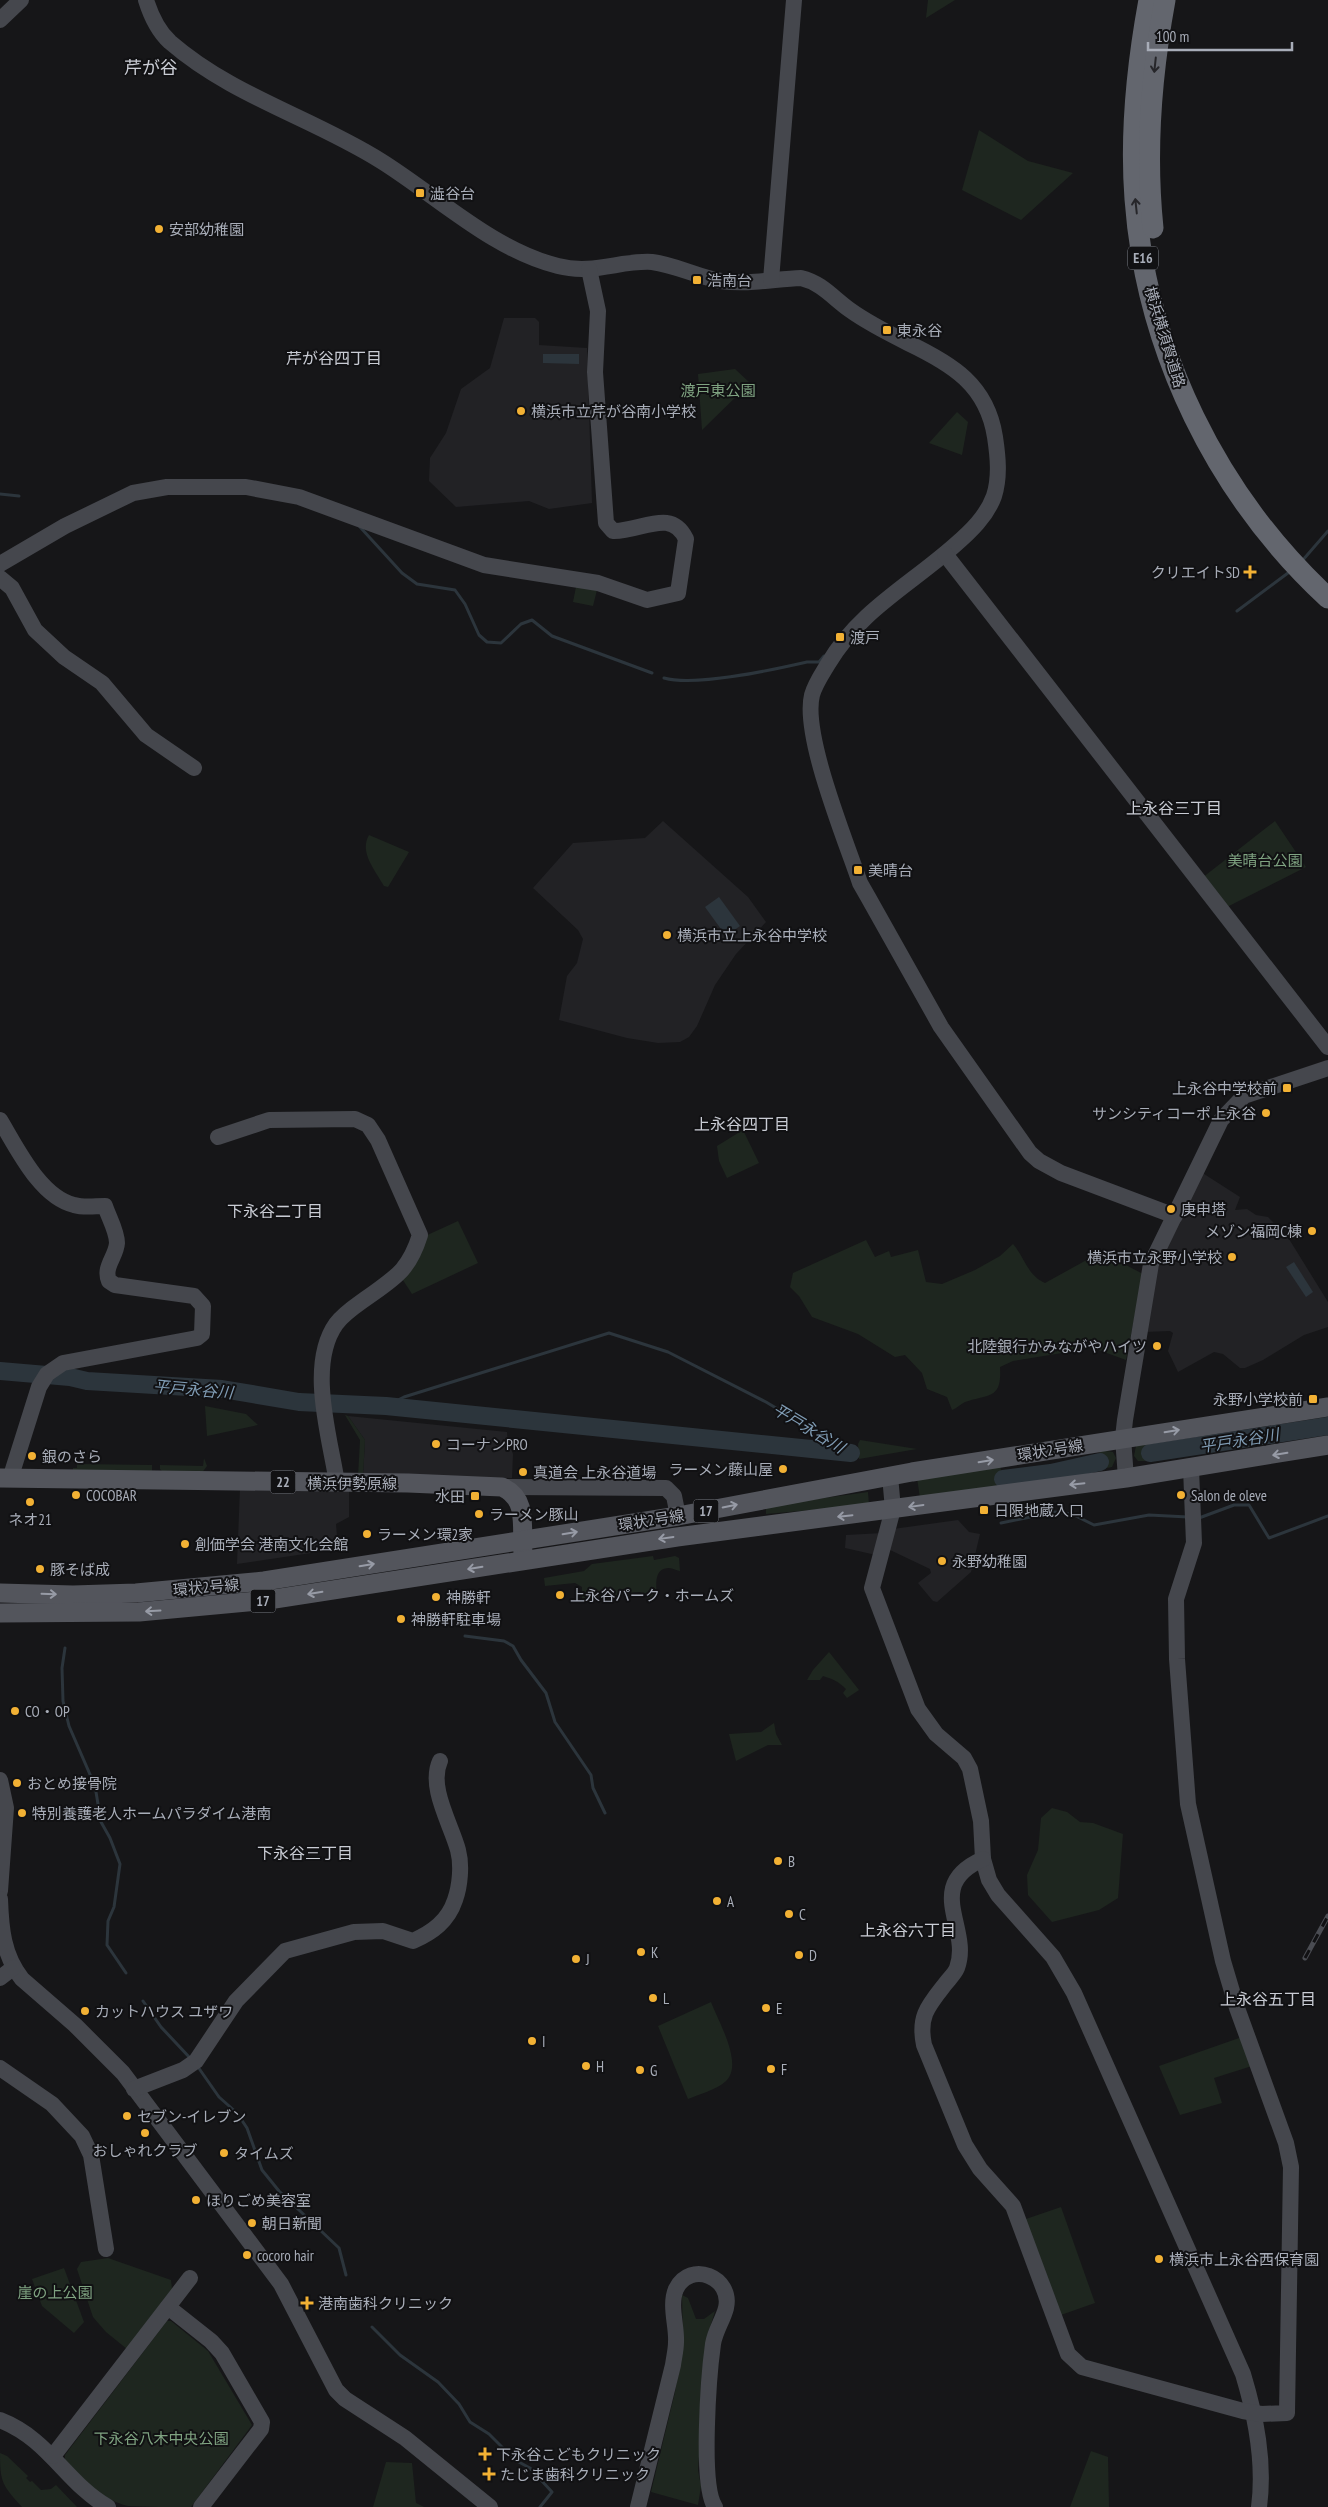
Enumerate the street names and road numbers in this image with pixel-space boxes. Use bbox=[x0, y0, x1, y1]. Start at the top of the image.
road number: E16 bbox=[1128, 247, 1158, 270]
street label: 横浜横須賀道路 bbox=[1141, 284, 1189, 390]
street label: 環状2号線 bbox=[1016, 1435, 1084, 1465]
road number: 22 bbox=[270, 1470, 296, 1494]
street label: 横浜伊勢原線 bbox=[307, 1474, 397, 1493]
road number: 17 bbox=[694, 1500, 718, 1522]
street label: 環状2号線 bbox=[617, 1505, 685, 1535]
street label: 環状2号線 bbox=[172, 1575, 240, 1599]
road number: 17 bbox=[250, 1590, 276, 1612]

